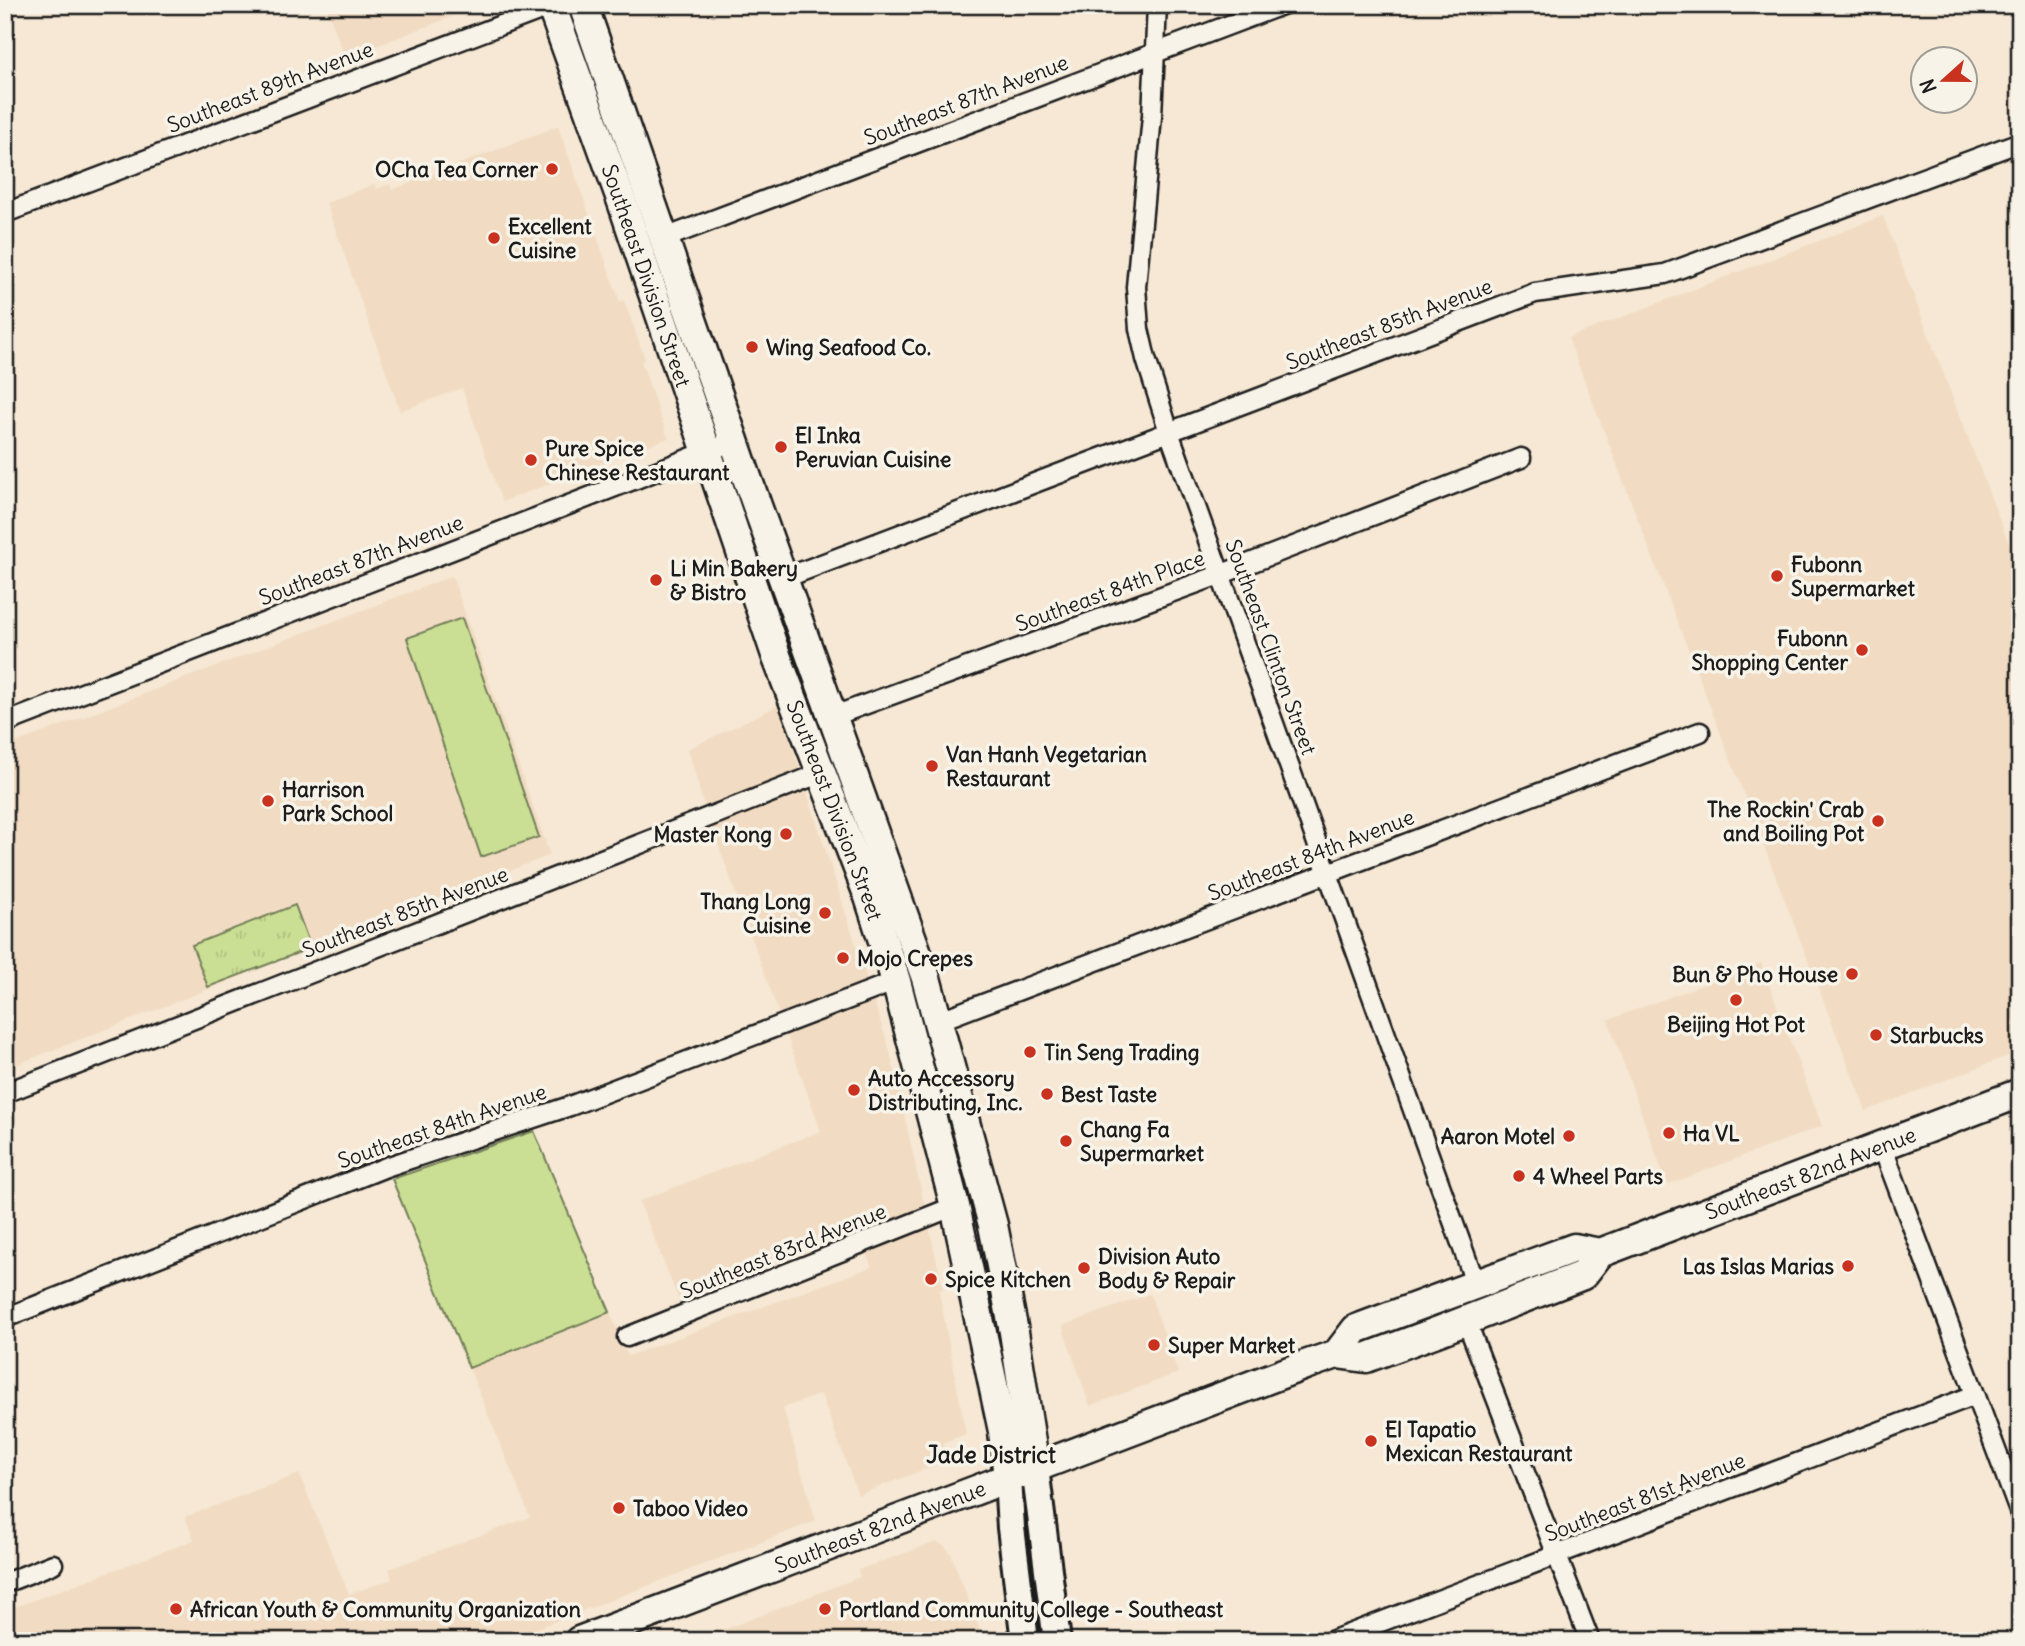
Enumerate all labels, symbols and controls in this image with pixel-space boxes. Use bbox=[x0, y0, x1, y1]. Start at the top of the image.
street label: Southeast 89th Avenue bbox=[163, 35, 377, 139]
north arrow bbox=[1910, 46, 1980, 116]
street label: Southeast 87th Avenue bbox=[860, 49, 1072, 151]
text: N bbox=[1915, 76, 1942, 97]
place label: OCha Tea Corner bbox=[375, 156, 538, 183]
street label: Southeast Division Street bbox=[596, 160, 697, 390]
marker: OCha Tea Corner bbox=[544, 161, 560, 177]
place label: Excellent Cuisine bbox=[508, 213, 592, 264]
marker: Excellent Cuisine bbox=[486, 230, 502, 246]
street label: Southeast 85th Avenue bbox=[1282, 272, 1496, 376]
place label: Wing Seafood Co. bbox=[766, 334, 931, 361]
marker: Wing Seafood Co. bbox=[744, 339, 760, 355]
place label: El Inka Peruvian Cuisine bbox=[795, 422, 951, 473]
place label: Pure Spice Chinese Restaurant bbox=[545, 435, 730, 486]
marker: El Inka Peruvian Cuisine bbox=[773, 439, 789, 455]
marker: Pure Spice Chinese Restaurant bbox=[523, 452, 539, 468]
street label: Southeast 87th Avenue bbox=[255, 509, 467, 611]
street label: Southeast Clinton Street bbox=[1219, 536, 1323, 758]
street label: Southeast 84th Place bbox=[1012, 544, 1208, 638]
place label: Fubonn Supermarket bbox=[1791, 551, 1916, 602]
place label: Li Min Bakery & Bistro bbox=[670, 555, 798, 606]
marker: Fubonn Supermarket bbox=[1769, 568, 1785, 584]
marker: Li Min Bakery & Bistro bbox=[648, 572, 664, 588]
place label: Fubonn Shopping Center bbox=[1692, 625, 1848, 676]
marker: Fubonn Shopping Center bbox=[1854, 642, 1870, 658]
street label: Southeast Division Street bbox=[781, 696, 889, 924]
place label: Van Hanh Vegetarian Restaurant bbox=[946, 741, 1147, 792]
marker: Van Hanh Vegetarian Restaurant bbox=[924, 758, 940, 774]
place label: Harrison Park School bbox=[282, 776, 393, 827]
marker: Harrison Park School bbox=[260, 793, 276, 809]
place label: The Rockin' Crab and Boiling Pot bbox=[1707, 796, 1865, 847]
street label: Southeast 84th Avenue bbox=[1204, 803, 1418, 907]
marker: The Rockin' Crab and Boiling Pot bbox=[1870, 813, 1886, 829]
place label: Master Kong bbox=[653, 821, 772, 848]
marker: Master Kong bbox=[778, 826, 794, 842]
street label: Southeast 85th Avenue bbox=[298, 860, 512, 964]
place label: Thang Long Cuisine bbox=[700, 888, 811, 939]
marker: Thang Long Cuisine bbox=[817, 905, 833, 921]
place label: Mojo Crepes bbox=[857, 945, 973, 972]
marker: Mojo Crepes bbox=[835, 950, 851, 966]
place label: Bun & Pho House bbox=[1672, 961, 1838, 988]
marker: Bun & Pho House bbox=[1844, 966, 1860, 982]
marker: Beijing Hot Pot bbox=[1728, 992, 1744, 1008]
place label: Beijing Hot Pot bbox=[1667, 1011, 1806, 1038]
place label: Starbucks bbox=[1890, 1022, 1984, 1049]
marker: Starbucks bbox=[1868, 1027, 1884, 1043]
place label: Tin Seng Trading bbox=[1044, 1039, 1199, 1066]
marker: Tin Seng Trading bbox=[1022, 1044, 1038, 1060]
place label: Auto Accessory Distributing, Inc. bbox=[868, 1065, 1023, 1116]
street label: Southeast 84th Avenue bbox=[334, 1078, 550, 1174]
place label: Best Taste bbox=[1061, 1081, 1157, 1108]
marker: Auto Accessory Distributing, Inc. bbox=[846, 1082, 862, 1098]
marker: Best Taste bbox=[1039, 1086, 1055, 1102]
place label: Chang Fa Supermarket bbox=[1080, 1116, 1205, 1167]
place label: Ha VL bbox=[1683, 1120, 1740, 1147]
street label: Southeast 82nd Avenue bbox=[1701, 1120, 1920, 1225]
place label: Aaron Motel bbox=[1441, 1123, 1555, 1150]
marker: Ha VL bbox=[1661, 1125, 1677, 1141]
marker: Aaron Motel bbox=[1561, 1128, 1577, 1144]
marker: Chang Fa Supermarket bbox=[1058, 1133, 1074, 1149]
place label: 4 Wheel Parts bbox=[1533, 1163, 1663, 1190]
marker: 4 Wheel Parts bbox=[1511, 1168, 1527, 1184]
street label: Southeast 83rd Avenue bbox=[676, 1197, 890, 1305]
place label: Division Auto Body & Repair bbox=[1098, 1243, 1236, 1294]
place label: Las Islas Marias bbox=[1683, 1253, 1834, 1280]
marker: Las Islas Marias bbox=[1840, 1258, 1856, 1274]
marker: Division Auto Body & Repair bbox=[1076, 1260, 1092, 1276]
place label: Spice Kitchen bbox=[945, 1266, 1071, 1293]
marker: Spice Kitchen bbox=[923, 1271, 939, 1287]
place label: Super Market bbox=[1168, 1332, 1296, 1359]
marker: Super Market bbox=[1146, 1337, 1162, 1353]
place label: El Tapatio Mexican Restaurant bbox=[1385, 1416, 1573, 1467]
marker: El Tapatio Mexican Restaurant bbox=[1363, 1433, 1379, 1449]
district label: Jade District bbox=[926, 1440, 1056, 1469]
street label: Southeast 81st Avenue bbox=[1541, 1446, 1749, 1548]
street label: Southeast 82nd Avenue bbox=[771, 1474, 989, 1579]
place label: Taboo Video bbox=[633, 1495, 748, 1522]
marker: Taboo Video bbox=[611, 1500, 627, 1516]
place label: African Youth & Community Organization bbox=[190, 1596, 581, 1623]
place label: Portland Community College - Southeast bbox=[839, 1596, 1224, 1623]
marker: African Youth & Community Organization bbox=[168, 1601, 184, 1617]
marker: Portland Community College - Southeast bbox=[817, 1601, 833, 1617]

